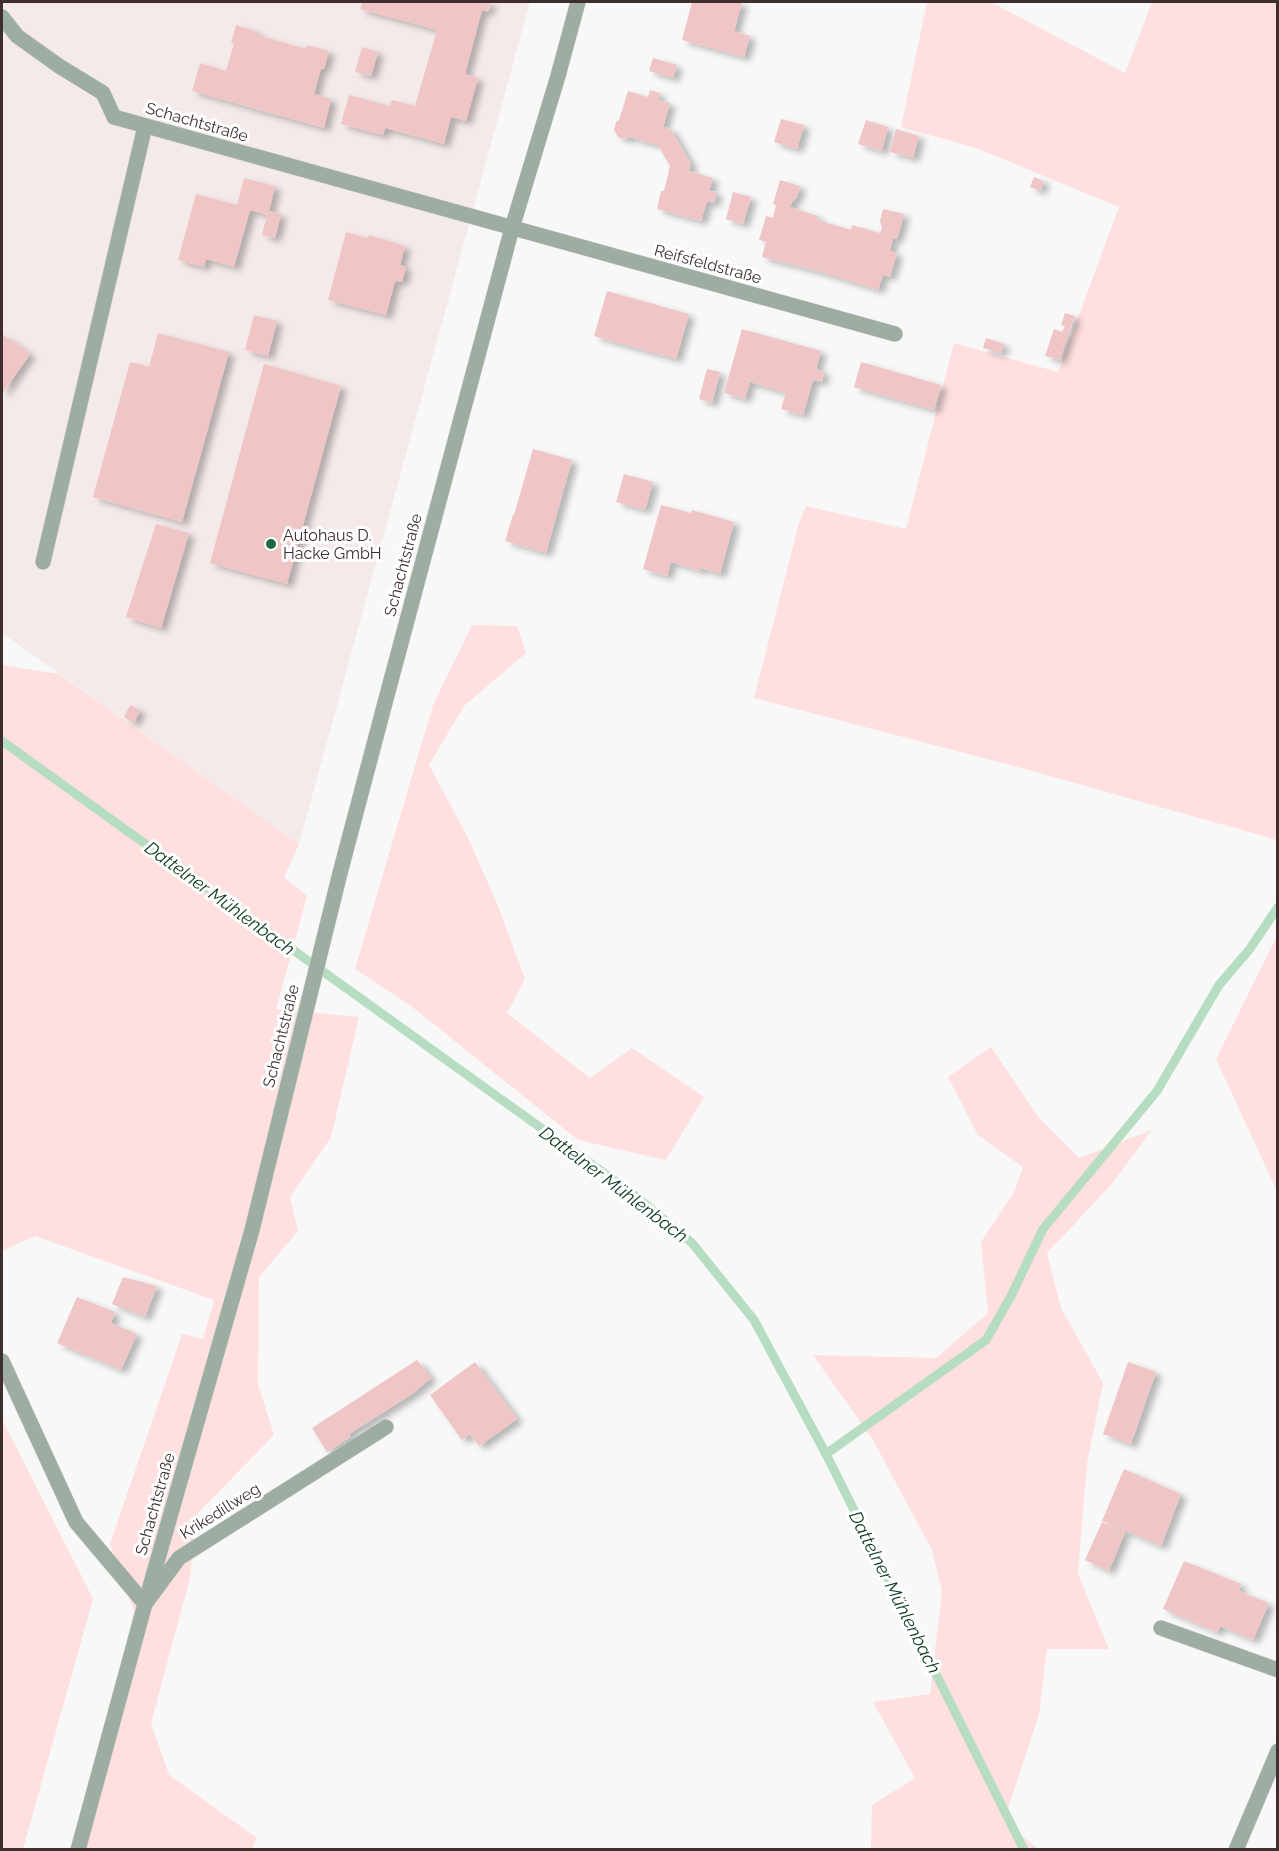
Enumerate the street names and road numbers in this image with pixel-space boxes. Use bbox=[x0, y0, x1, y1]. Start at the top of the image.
street label: Schachtstraße bbox=[144, 98, 250, 146]
street label: Reifsfeldstraße bbox=[652, 241, 764, 287]
street label: Schachtstraße bbox=[380, 512, 426, 618]
street label: Schachtstraße bbox=[259, 982, 303, 1090]
street label: Schachtstraße bbox=[131, 1451, 179, 1557]
street label: Krikedillweg bbox=[176, 1479, 264, 1543]

